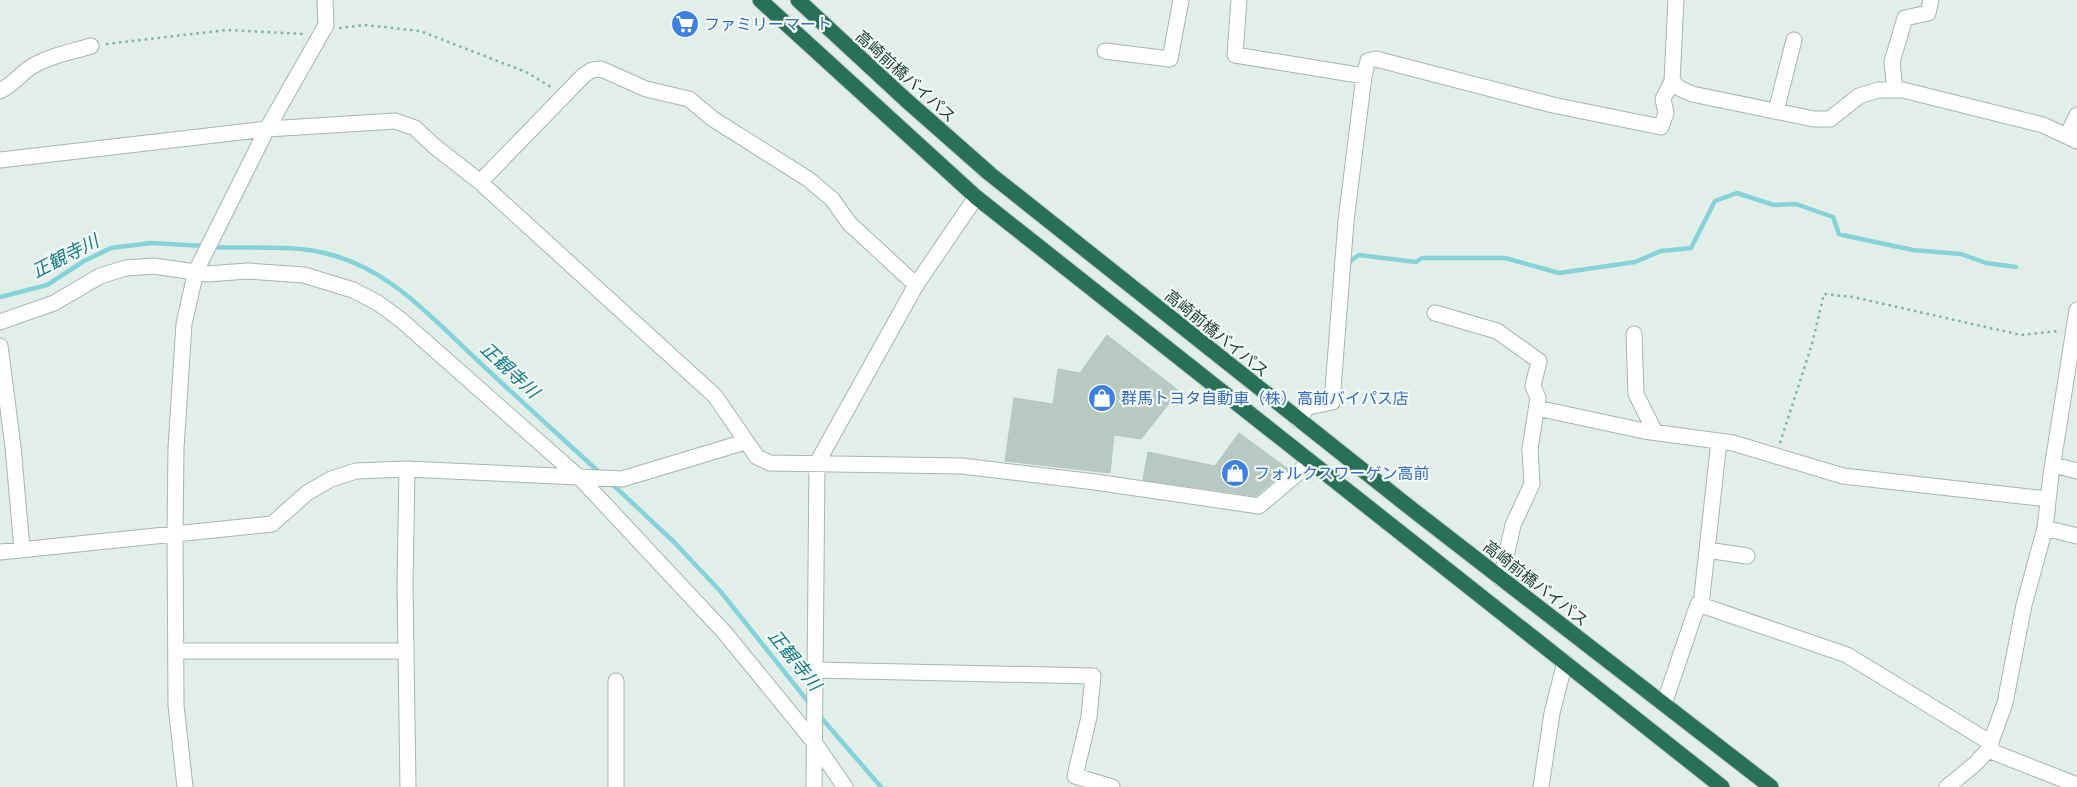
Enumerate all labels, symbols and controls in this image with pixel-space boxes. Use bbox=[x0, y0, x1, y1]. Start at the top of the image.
supermarket icon: ファミリーマート bbox=[670, 9, 700, 39]
place label: ファミリーマート bbox=[704, 15, 832, 33]
street label: 高崎前橋バイパス bbox=[853, 27, 959, 125]
water label: 正観寺川 bbox=[28, 229, 104, 282]
street label: 高崎前橋バイパス bbox=[1162, 286, 1272, 380]
water label: 正観寺川 bbox=[477, 338, 545, 404]
shop icon: 群馬トヨタ自動車（株）高前バイパス店 bbox=[1087, 383, 1117, 413]
place label: 群馬トヨタ自動車（株）高前バイパス店 bbox=[1121, 389, 1409, 407]
shop icon: フォルクスワーゲン高前 bbox=[1220, 458, 1250, 488]
place label: フォルクスワーゲン高前 bbox=[1254, 464, 1430, 482]
street label: 高崎前橋バイパス bbox=[1480, 537, 1592, 629]
water label: 正観寺川 bbox=[764, 625, 827, 696]

